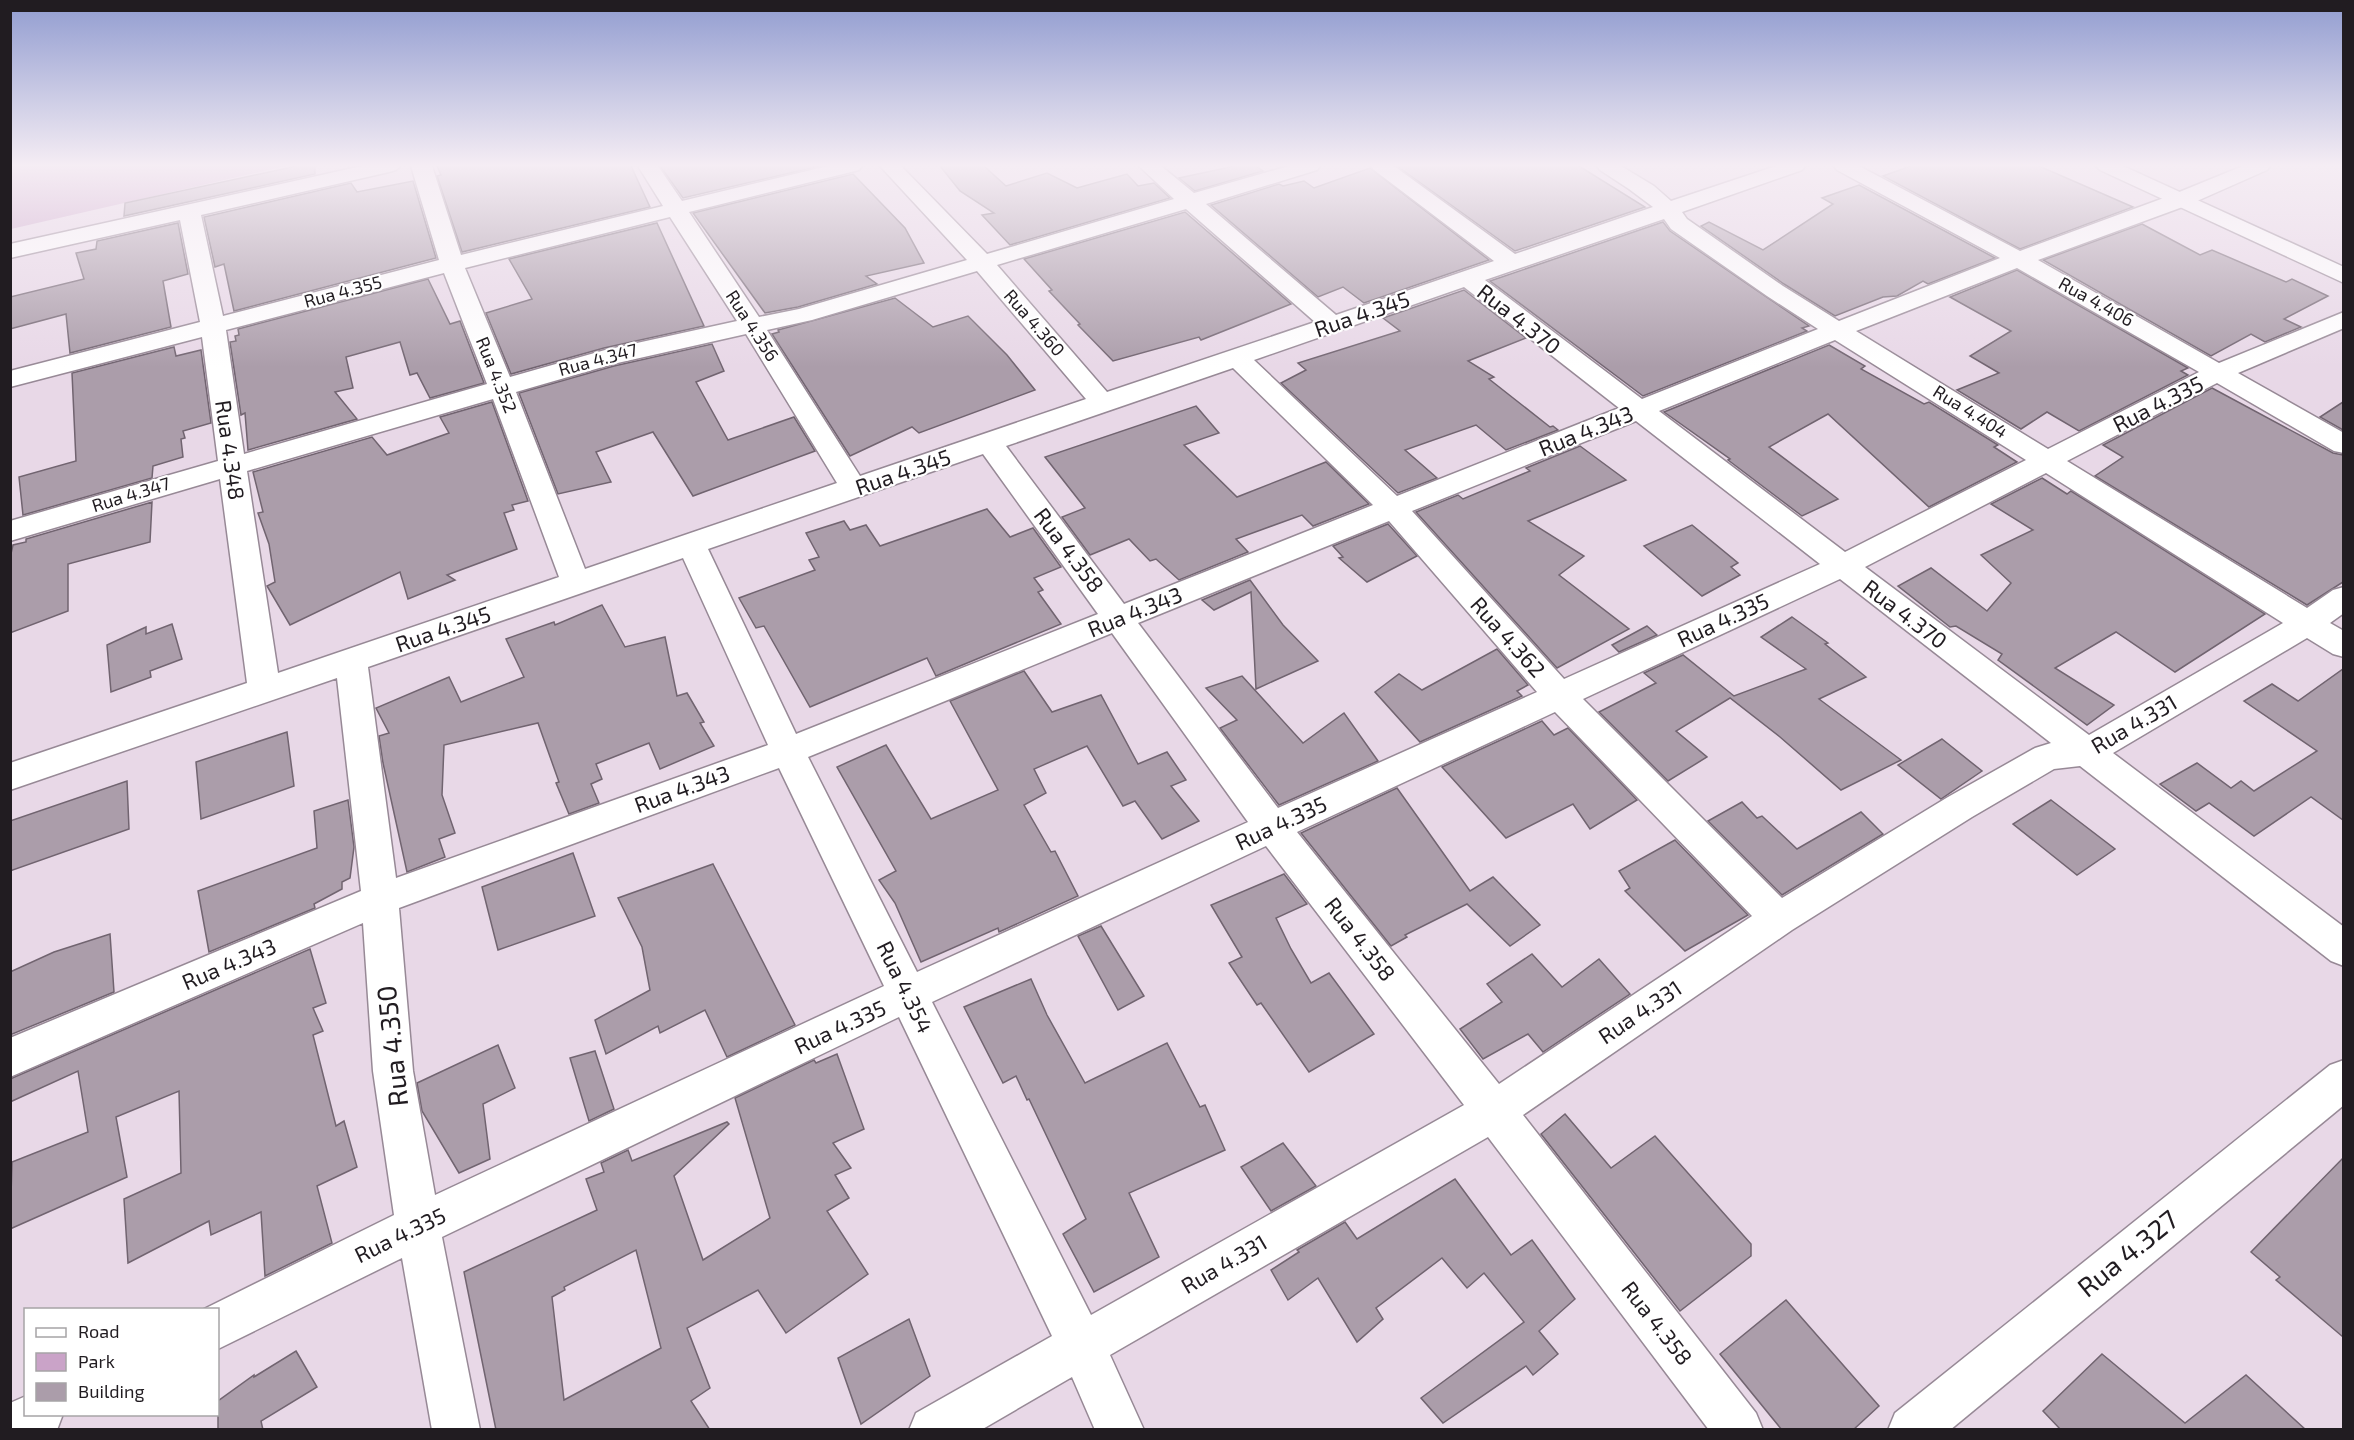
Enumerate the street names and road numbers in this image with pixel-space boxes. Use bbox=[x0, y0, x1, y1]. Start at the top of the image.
street label: Rua 4.355 bbox=[301, 270, 384, 312]
street label: Rua 4.406 bbox=[2055, 271, 2138, 331]
street label: Rua 4.370 bbox=[1473, 278, 1566, 359]
street label: Rua 4.360 bbox=[1000, 284, 1070, 360]
street label: Rua 4.345 bbox=[1311, 285, 1413, 342]
street label: Rua 4.356 bbox=[722, 286, 784, 365]
street label: Rua 4.352 bbox=[472, 333, 522, 416]
street label: Rua 4.347 bbox=[556, 338, 640, 380]
street label: Rua 4.335 bbox=[2108, 369, 2207, 437]
street label: Rua 4.404 bbox=[1929, 380, 2012, 443]
street label: Rua 4.348 bbox=[211, 398, 251, 502]
street label: Rua 4.343 bbox=[1535, 399, 1637, 461]
street label: Rua 4.345 bbox=[852, 443, 954, 500]
street label: Rua 4.347 bbox=[89, 472, 173, 516]
street label: Rua 4.358 bbox=[1030, 502, 1110, 597]
street label: Rua 4.370 bbox=[1858, 573, 1953, 653]
street label: Rua 4.343 bbox=[1084, 580, 1186, 642]
street label: Rua 4.335 bbox=[1673, 587, 1772, 652]
street label: Rua 4.362 bbox=[1466, 591, 1551, 682]
street label: Rua 4.345 bbox=[392, 600, 494, 657]
street label: Rua 4.331 bbox=[2086, 688, 2181, 758]
street label: Rua 4.343 bbox=[630, 759, 733, 817]
street label: Rua 4.335 bbox=[1231, 790, 1330, 855]
street label: Rua 4.358 bbox=[1320, 891, 1402, 985]
street label: Rua 4.343 bbox=[178, 932, 280, 995]
street label: Rua 4.354 bbox=[872, 936, 939, 1037]
street label: Rua 4.331 bbox=[1593, 974, 1686, 1048]
street label: Rua 4.350 bbox=[369, 984, 413, 1108]
street label: Rua 4.335 bbox=[790, 994, 889, 1059]
street label: Rua 4.335 bbox=[350, 1201, 449, 1267]
street label: Rua 4.327 bbox=[2070, 1202, 2183, 1303]
street label: Rua 4.331 bbox=[1176, 1228, 1271, 1298]
street label: Rua 4.358 bbox=[1617, 1275, 1699, 1369]

